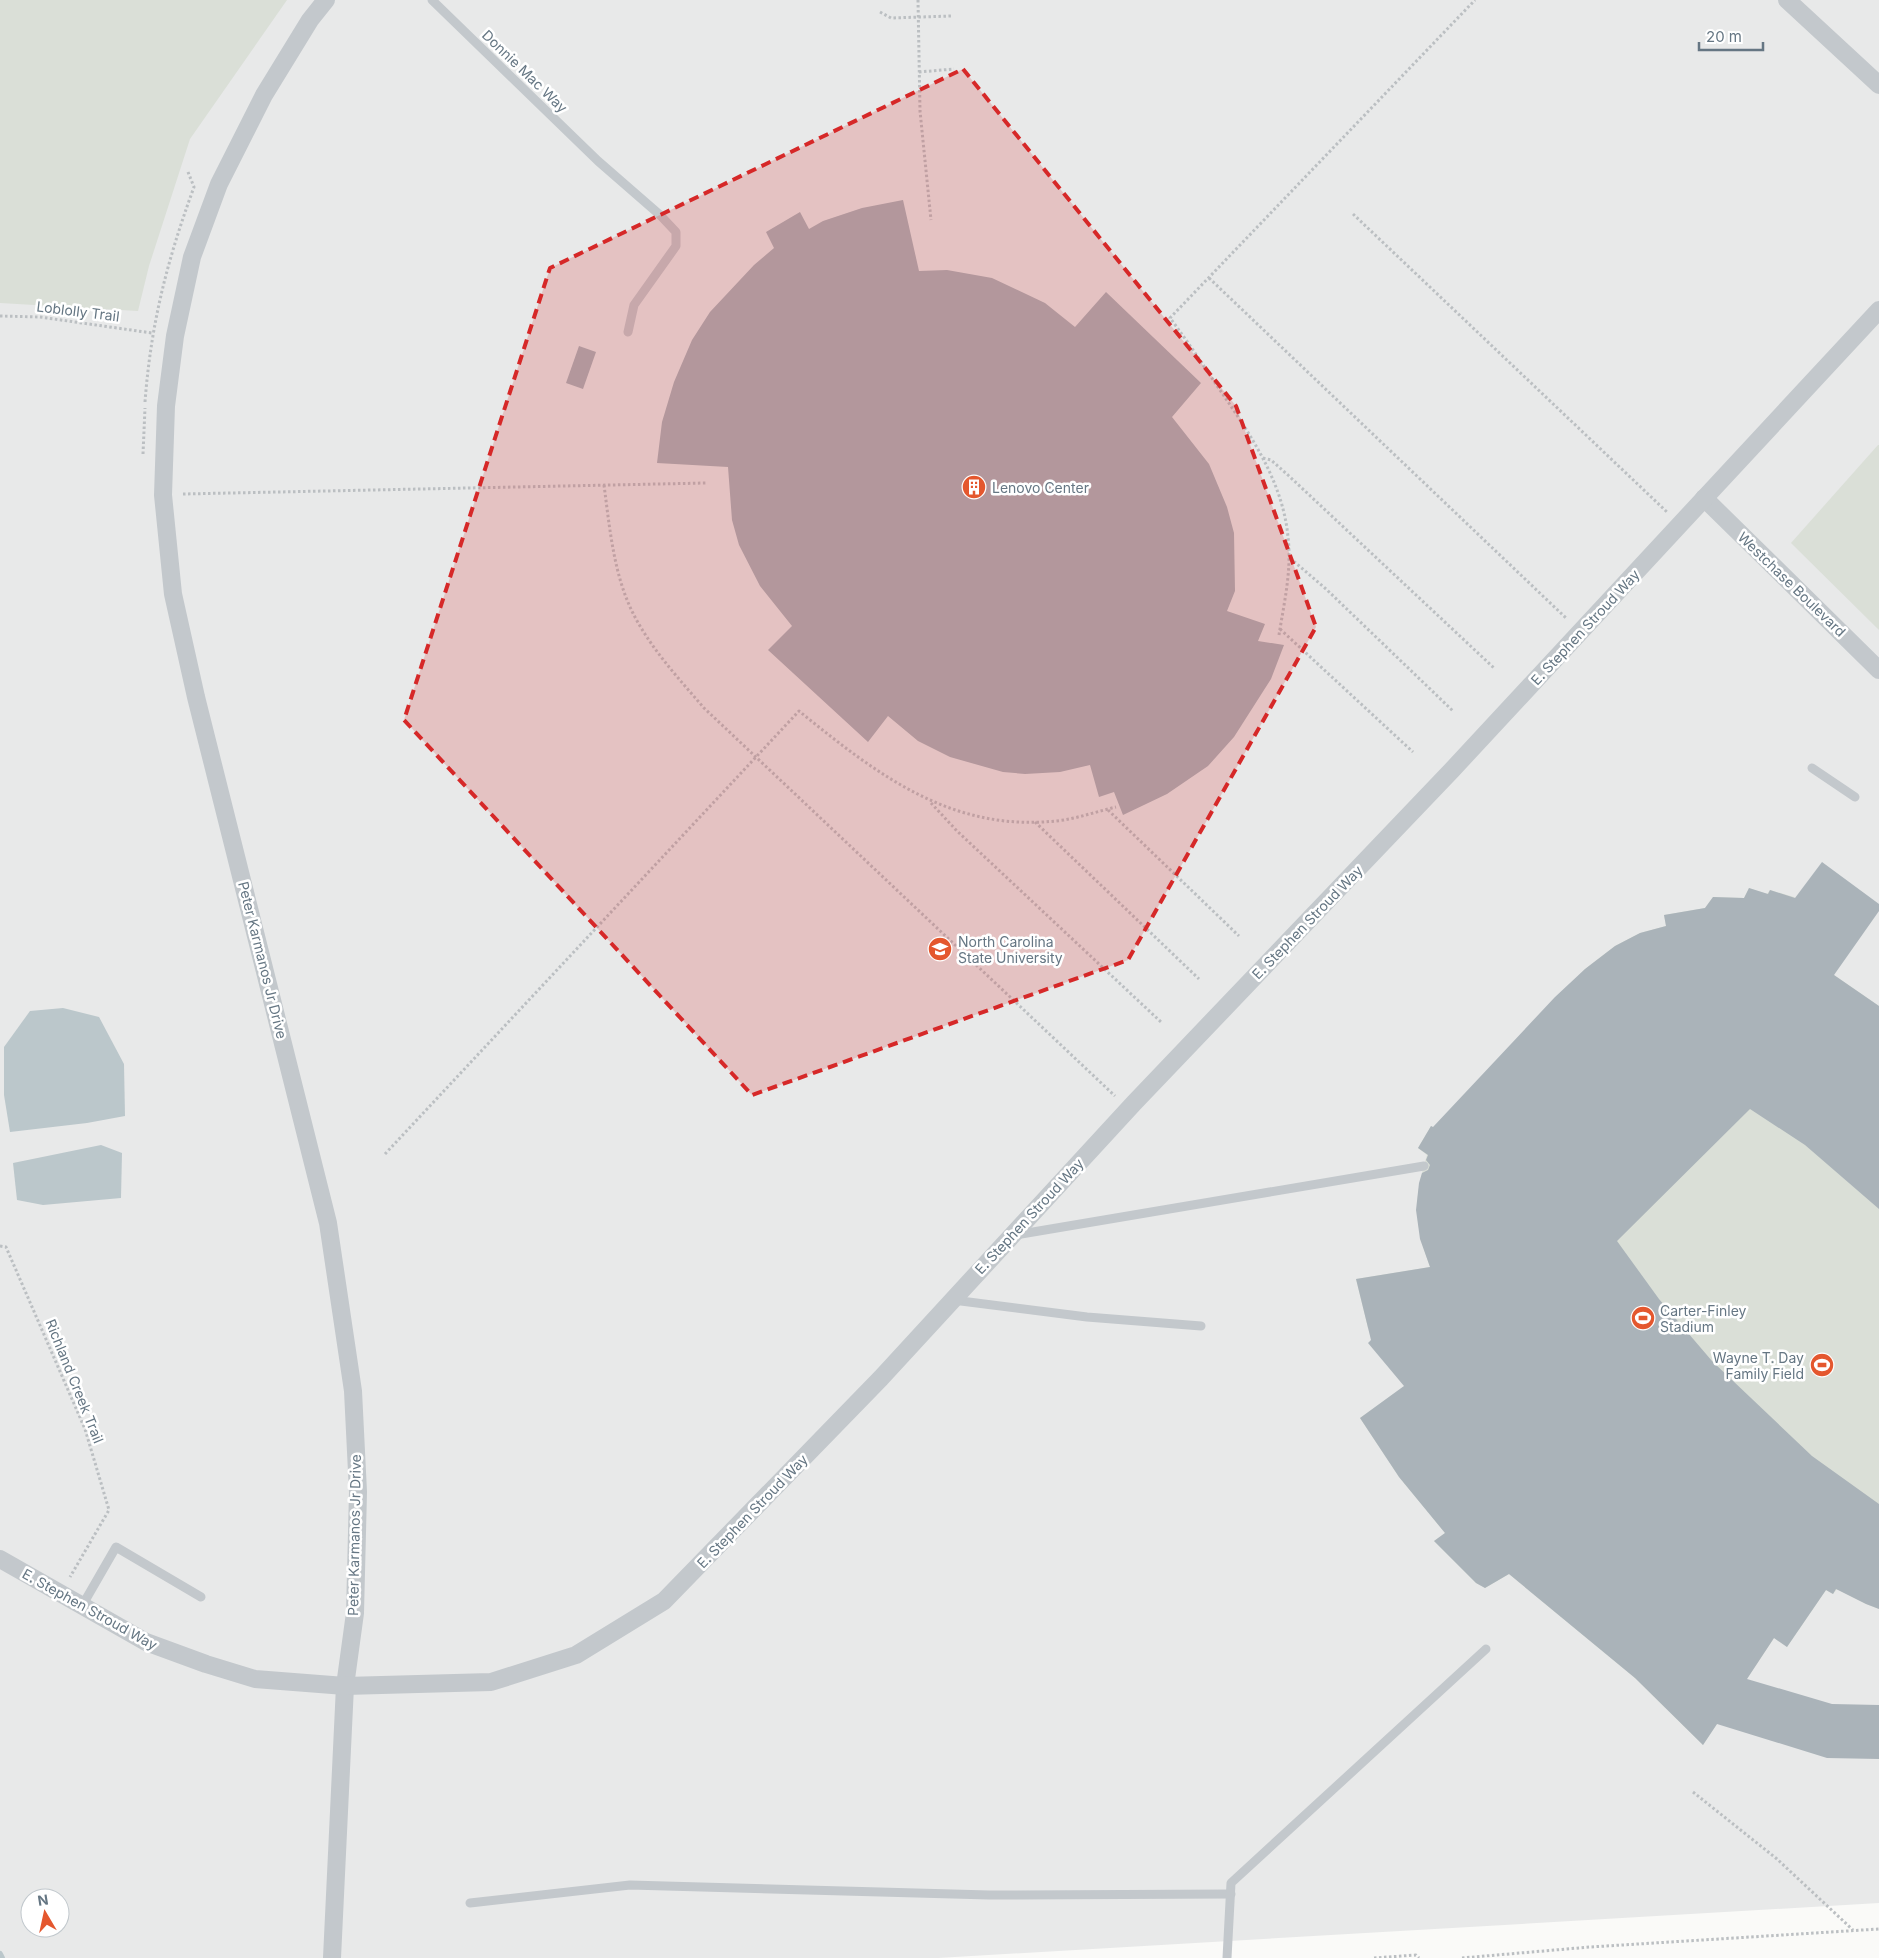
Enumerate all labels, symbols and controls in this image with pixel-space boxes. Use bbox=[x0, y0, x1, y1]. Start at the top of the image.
scale bar bbox=[1699, 20, 1763, 52]
street label: Donnie Mac Way bbox=[479, 26, 571, 116]
text: 20 m bbox=[1706, 27, 1742, 46]
street label: Loblolly Trail bbox=[36, 297, 120, 325]
building icon: Lenovo Center bbox=[961, 474, 987, 500]
place label: Lenovo Center bbox=[992, 479, 1089, 496]
street label: Westchase Boulevard bbox=[1735, 528, 1849, 640]
street label: E. Stephen Stroud Way bbox=[1527, 566, 1643, 688]
street label: E. Stephen Stroud Way bbox=[1248, 861, 1366, 982]
street label: Peter Karmanos Jr Drive bbox=[235, 880, 291, 1040]
place label: North Carolina State University bbox=[958, 933, 1063, 966]
school or university icon: North Carolina State University bbox=[927, 936, 953, 962]
street label: E. Stephen Stroud Way bbox=[971, 1155, 1087, 1277]
place label: Carter-Finley Stadium bbox=[1660, 1302, 1747, 1335]
sports icon: Carter-Finley Stadium bbox=[1630, 1305, 1656, 1331]
street label: Richland Creek Trail bbox=[42, 1317, 108, 1445]
place label: Wayne T. Day Family Field bbox=[1713, 1349, 1804, 1382]
sports icon: Wayne T. Day Family Field bbox=[1809, 1352, 1835, 1378]
street label: E. Stephen Stroud Way bbox=[693, 1450, 811, 1571]
street label: Peter Karmanos Jr Drive bbox=[344, 1454, 364, 1616]
street label: E. Stephen Stroud Way bbox=[20, 1565, 161, 1653]
north arrow bbox=[20, 1888, 70, 1938]
text: N bbox=[36, 1890, 49, 1909]

